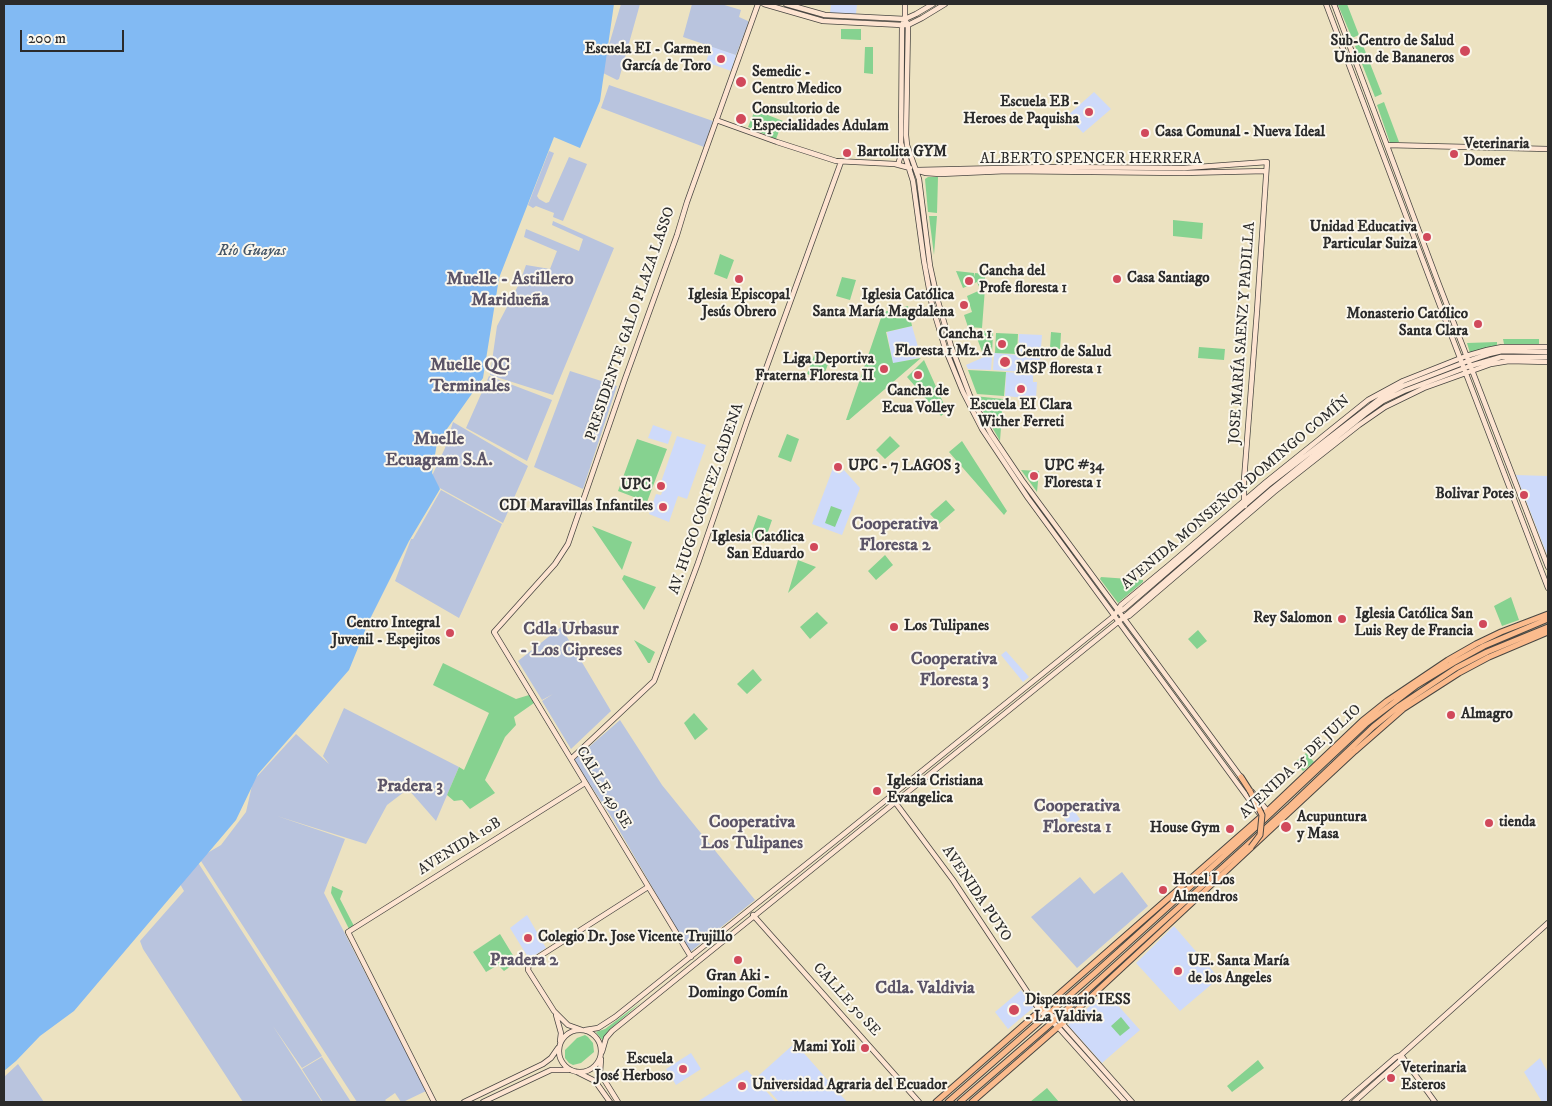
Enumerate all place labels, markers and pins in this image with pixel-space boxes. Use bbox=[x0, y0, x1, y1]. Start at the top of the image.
place label: Sub-Centro de Salud Union de Bananeros bbox=[1331, 33, 1454, 68]
place label: Escuela EI - Carmen García de Toro bbox=[585, 41, 711, 76]
marker: Sub-Centro de Salud Union de Bananeros bbox=[1458, 44, 1472, 58]
marker: Escuela EI - Carmen García de Toro bbox=[715, 53, 727, 65]
place label: Semedic - Centro Medico bbox=[752, 64, 842, 99]
marker: Semedic - Centro Medico bbox=[734, 75, 748, 89]
place label: Escuela EB - Heroes de Paquisha bbox=[963, 94, 1079, 129]
place label: Consultorio de Especialidades Adulam bbox=[752, 101, 889, 136]
marker: Escuela EB - Heroes de Paquisha bbox=[1083, 106, 1095, 118]
marker: Consultorio de Especialidades Adulam bbox=[734, 112, 748, 126]
place label: Casa Comunal - Nueva Ideal bbox=[1155, 124, 1325, 142]
marker: Casa Comunal - Nueva Ideal bbox=[1139, 127, 1151, 139]
place label: Veterinaria Domer bbox=[1464, 136, 1529, 171]
place label: Bartolita GYM bbox=[857, 144, 947, 162]
marker: Bartolita GYM bbox=[841, 147, 853, 159]
marker: Veterinaria Domer bbox=[1448, 148, 1460, 160]
place label: Unidad Educativa Particular Suiza bbox=[1310, 219, 1417, 254]
marker: Unidad Educativa Particular Suiza bbox=[1421, 231, 1433, 243]
place label: Cancha del Profe floresta 1 bbox=[979, 263, 1067, 298]
place label: Casa Santiago bbox=[1127, 270, 1210, 288]
marker: Iglesia Episcopal Jesús Obrero bbox=[733, 273, 745, 285]
marker: Casa Santiago bbox=[1111, 273, 1123, 285]
marker: Cancha del Profe floresta 1 bbox=[963, 275, 975, 287]
place label: Iglesia Episcopal Jesús Obrero bbox=[688, 287, 790, 322]
place label: Iglesia Católica Santa María Magdalena bbox=[812, 287, 954, 322]
marker: Iglesia Católica Santa María Magdalena bbox=[958, 299, 970, 311]
place label: Monasterio Católico Santa Clara bbox=[1347, 306, 1468, 341]
marker: Monasterio Católico Santa Clara bbox=[1472, 318, 1484, 330]
place label: Cancha 1 Floresta 1 Mz. A bbox=[895, 326, 992, 361]
marker: Cancha 1 Floresta 1 Mz. A bbox=[996, 338, 1008, 350]
place label: Centro de Salud MSP floresta 1 bbox=[1016, 344, 1111, 379]
place label: Liga Deportiva Fraterna Floresta II bbox=[755, 351, 874, 386]
marker: Centro de Salud MSP floresta 1 bbox=[998, 355, 1012, 369]
marker: Liga Deportiva Fraterna Floresta II bbox=[878, 363, 890, 375]
marker: Cancha de Ecua Volley bbox=[912, 369, 924, 381]
place label: Cancha de Ecua Volley bbox=[882, 383, 954, 418]
marker: Escuela EI Clara Wither Ferreti bbox=[1015, 383, 1027, 395]
place label: Escuela EI Clara Wither Ferreti bbox=[970, 397, 1072, 432]
place label: UPC - 7 LAGOS 3 bbox=[848, 458, 960, 476]
place label: UPC #34 Floresta 1 bbox=[1044, 458, 1104, 493]
marker: UPC - 7 LAGOS 3 bbox=[832, 461, 844, 473]
marker: UPC #34 Floresta 1 bbox=[1028, 470, 1040, 482]
place label: UPC bbox=[621, 477, 651, 495]
marker: UPC bbox=[655, 480, 667, 492]
place label: Bolivar Potes bbox=[1435, 486, 1514, 504]
marker: Bolivar Potes bbox=[1518, 489, 1530, 501]
place label: CDI Maravillas Infantiles bbox=[499, 498, 653, 516]
marker: CDI Maravillas Infantiles bbox=[657, 501, 669, 513]
place label: Iglesia Católica San Eduardo bbox=[712, 529, 804, 564]
marker: Iglesia Católica San Eduardo bbox=[808, 541, 820, 553]
place label: Iglesia Católica San Luis Rey de Francia bbox=[1355, 606, 1473, 641]
place label: Rey Salomon bbox=[1253, 610, 1332, 628]
marker: Rey Salomon bbox=[1336, 613, 1348, 625]
place label: Centro Integral Juvenil - Espejitos bbox=[332, 615, 440, 650]
place label: Los Tulipanes bbox=[904, 618, 989, 636]
marker: Iglesia Católica San Luis Rey de Francia bbox=[1477, 618, 1489, 630]
marker: Los Tulipanes bbox=[888, 621, 900, 633]
marker: Centro Integral Juvenil - Espejitos bbox=[444, 627, 456, 639]
place label: Almagro bbox=[1461, 706, 1513, 724]
marker: Almagro bbox=[1445, 709, 1457, 721]
place label: Iglesia Cristiana Evangelica bbox=[887, 773, 983, 808]
marker: Iglesia Cristiana Evangelica bbox=[871, 785, 883, 797]
place label: Acupuntura y Masa bbox=[1297, 809, 1367, 844]
place label: tienda bbox=[1499, 814, 1536, 832]
marker: tienda bbox=[1483, 817, 1495, 829]
place label: House Gym bbox=[1150, 820, 1220, 838]
marker: Acupuntura y Masa bbox=[1279, 820, 1293, 834]
marker: House Gym bbox=[1224, 823, 1236, 835]
place label: Hotel Los Almendros bbox=[1173, 872, 1238, 907]
marker: Hotel Los Almendros bbox=[1157, 884, 1169, 896]
place label: Colegio Dr. Jose Vicente Trujillo bbox=[538, 929, 733, 947]
marker: Colegio Dr. Jose Vicente Trujillo bbox=[522, 932, 534, 944]
place label: UE. Santa María de los Angeles bbox=[1188, 953, 1289, 988]
marker: Gran Aki - Domingo Comín bbox=[732, 954, 744, 966]
marker: UE. Santa María de los Angeles bbox=[1172, 965, 1184, 977]
place label: Gran Aki - Domingo Comín bbox=[688, 968, 788, 1003]
place label: Dispensario IESS - La Valdivia bbox=[1025, 992, 1131, 1027]
marker: Dispensario IESS - La Valdivia bbox=[1007, 1003, 1021, 1017]
place label: Mami Yoli bbox=[792, 1039, 855, 1057]
marker: Mami Yoli bbox=[859, 1042, 871, 1054]
place label: Escuela José Herboso bbox=[595, 1051, 673, 1086]
place label: Veterinaria Esteros bbox=[1401, 1060, 1466, 1095]
marker: Escuela José Herboso bbox=[677, 1063, 689, 1075]
marker: Veterinaria Esteros bbox=[1385, 1072, 1397, 1084]
place label: Universidad Agraria del Ecuador bbox=[752, 1077, 947, 1095]
marker: Universidad Agraria del Ecuador bbox=[736, 1080, 748, 1092]

